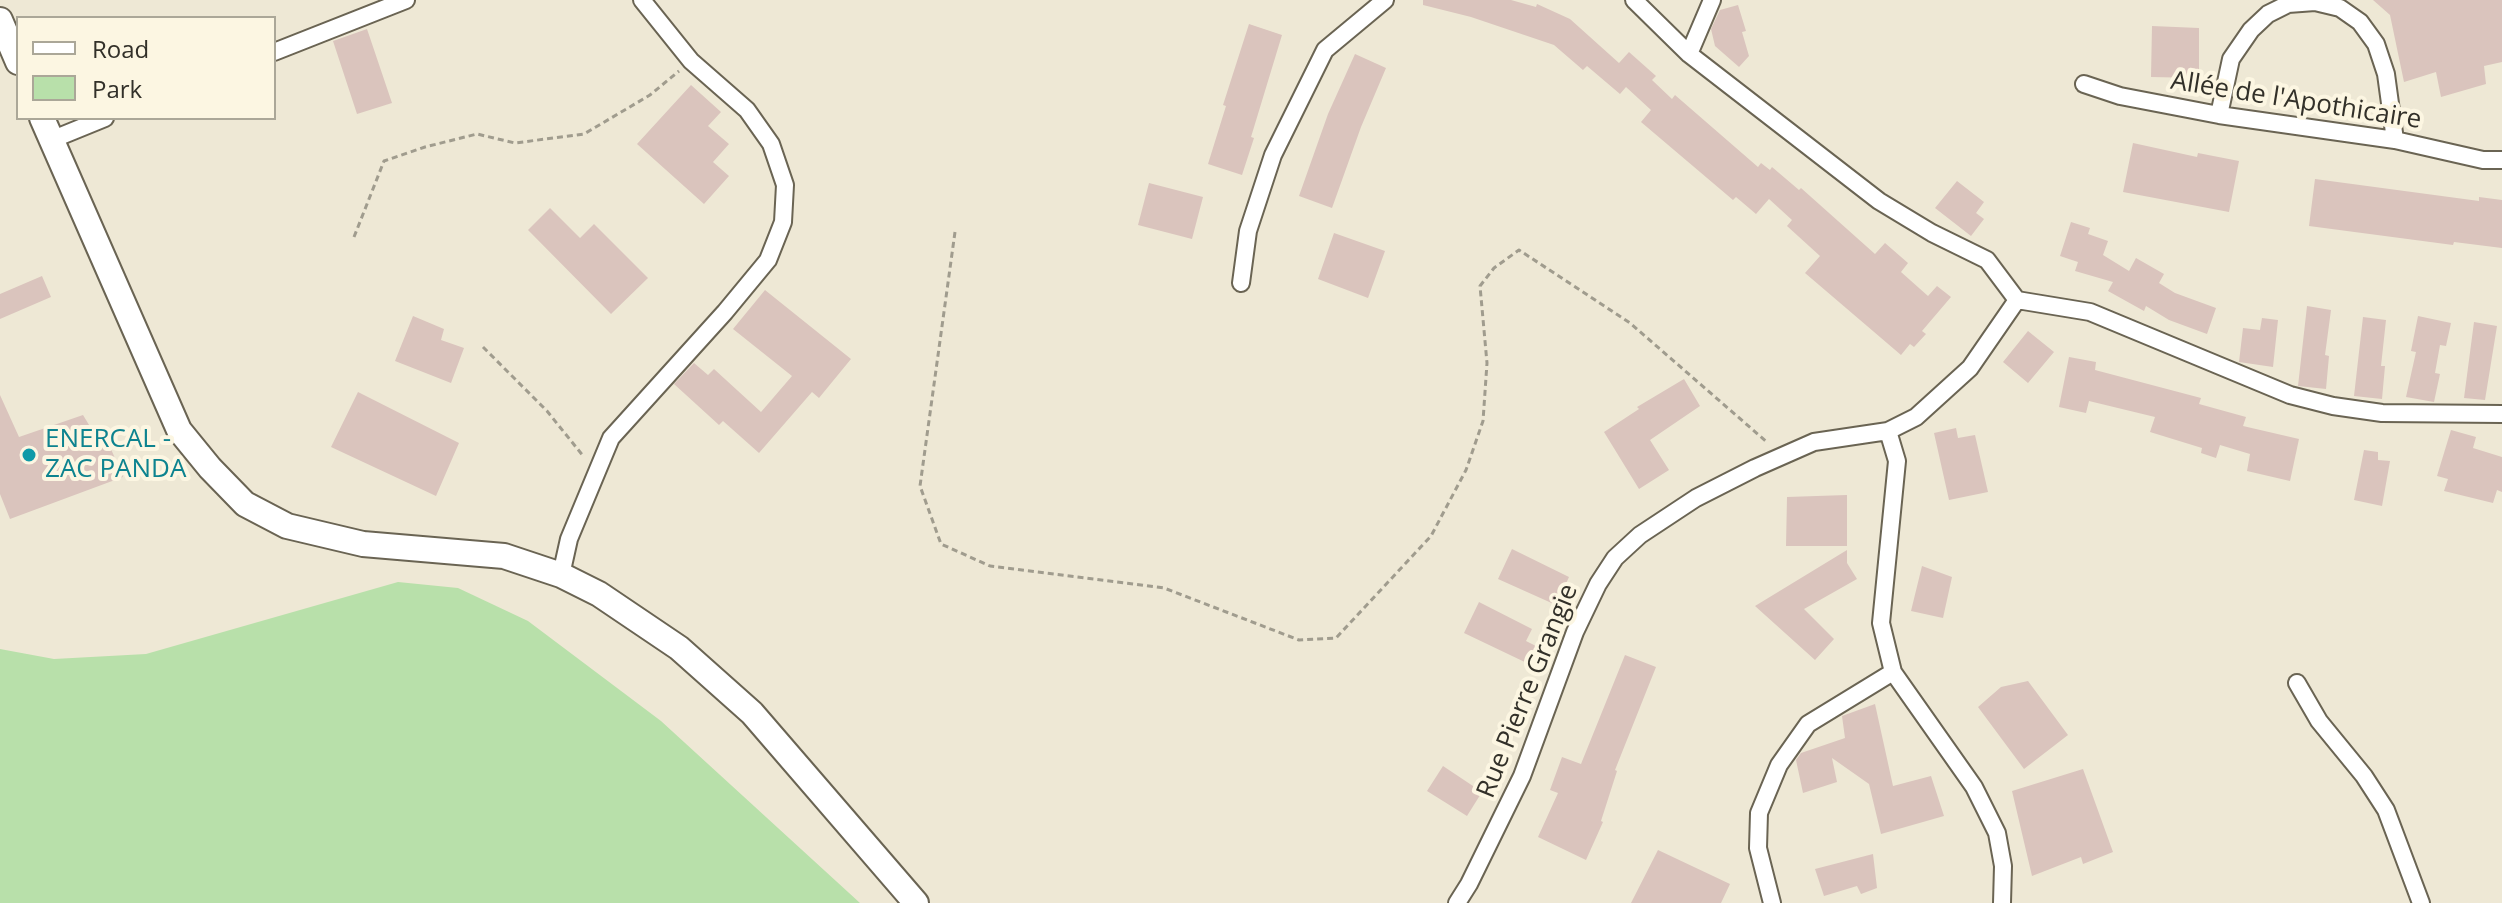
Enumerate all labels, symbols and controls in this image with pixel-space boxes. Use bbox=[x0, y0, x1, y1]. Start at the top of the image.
legend bbox=[16, 16, 276, 120]
text: Road bbox=[92, 32, 149, 65]
street label: Allée de l'Apothicaire bbox=[2168, 66, 2424, 136]
text: Park bbox=[92, 72, 142, 105]
place label: ENERCAL - ZAC PANDA bbox=[45, 424, 186, 486]
marker: ENERCAL - ZAC PANDA bbox=[20, 446, 38, 464]
street label: Rue Pierre Grangie bbox=[1471, 579, 1585, 803]

